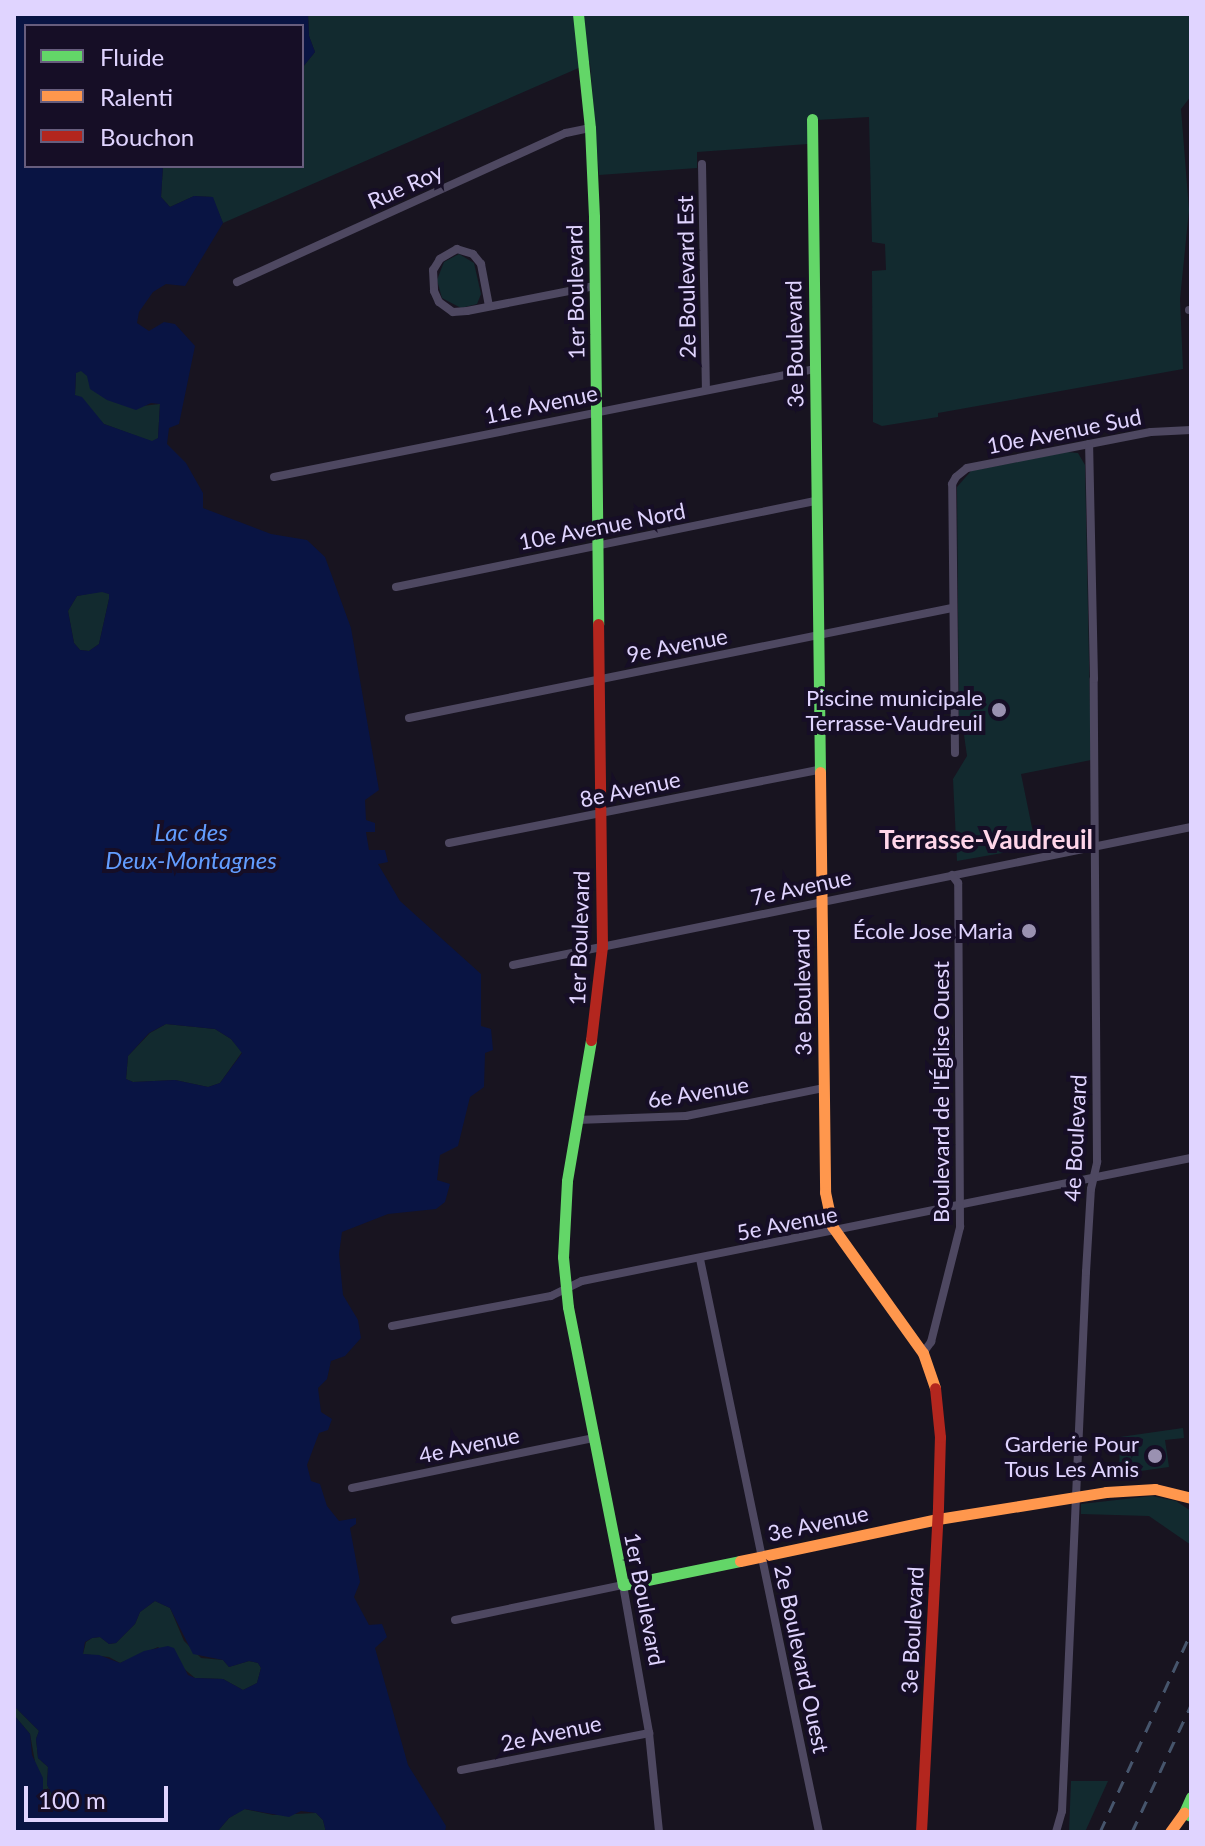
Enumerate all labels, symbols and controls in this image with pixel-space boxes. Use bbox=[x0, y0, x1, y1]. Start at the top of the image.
legend bbox=[24, 24, 304, 168]
text: Fluide bbox=[100, 42, 164, 71]
text: Ralenti bbox=[100, 82, 173, 111]
text: Bouchon bbox=[100, 122, 194, 151]
street label: Rue Roy bbox=[363, 158, 447, 214]
street label: 2e Boulevard Est bbox=[671, 195, 701, 359]
street label: 1er Boulevard bbox=[561, 224, 589, 360]
street label: 3e Boulevard bbox=[780, 280, 808, 408]
street label: 11e Avenue bbox=[482, 379, 600, 429]
street label: 10e Avenue Sud bbox=[984, 403, 1144, 459]
street label: 10e Avenue Nord bbox=[516, 497, 688, 555]
street label: 9e Avenue bbox=[624, 622, 730, 668]
place label: Piscine municipale Terrasse-Vaudreuil bbox=[805, 684, 983, 736]
marker: Piscine municipale Terrasse-Vaudreuil bbox=[990, 701, 1008, 719]
street label: 8e Avenue bbox=[577, 765, 683, 813]
water label: Lac des Deux-Montagnes bbox=[105, 818, 277, 874]
district label: Terrasse-Vaudreuil bbox=[879, 824, 1093, 856]
street label: 7e Avenue bbox=[748, 863, 854, 911]
street label: 1er Boulevard bbox=[563, 870, 595, 1006]
place label: École Jose Maria bbox=[852, 918, 1013, 944]
marker: École Jose Maria bbox=[1020, 922, 1038, 940]
street label: 3e Boulevard bbox=[788, 928, 816, 1056]
street label: Boulevard de l'Église Ouest bbox=[928, 961, 954, 1223]
street label: 6e Avenue bbox=[645, 1071, 751, 1113]
street label: 4e Boulevard bbox=[1058, 1074, 1092, 1202]
street label: 5e Avenue bbox=[734, 1200, 840, 1246]
street label: 4e Avenue bbox=[416, 1421, 522, 1469]
place label: Garderie Pour Tous Les Amis bbox=[1004, 1430, 1139, 1482]
marker: Garderie Pour Tous Les Amis bbox=[1146, 1447, 1164, 1465]
street label: 3e Avenue bbox=[765, 1499, 871, 1547]
street label: 1er Boulevard bbox=[619, 1530, 671, 1668]
street label: 2e Boulevard Ouest bbox=[769, 1563, 835, 1755]
street label: 3e Boulevard bbox=[895, 1566, 929, 1694]
street label: 2e Avenue bbox=[498, 1709, 604, 1757]
scale bar bbox=[28, 1770, 172, 1820]
text: 100 m bbox=[38, 1785, 106, 1814]

